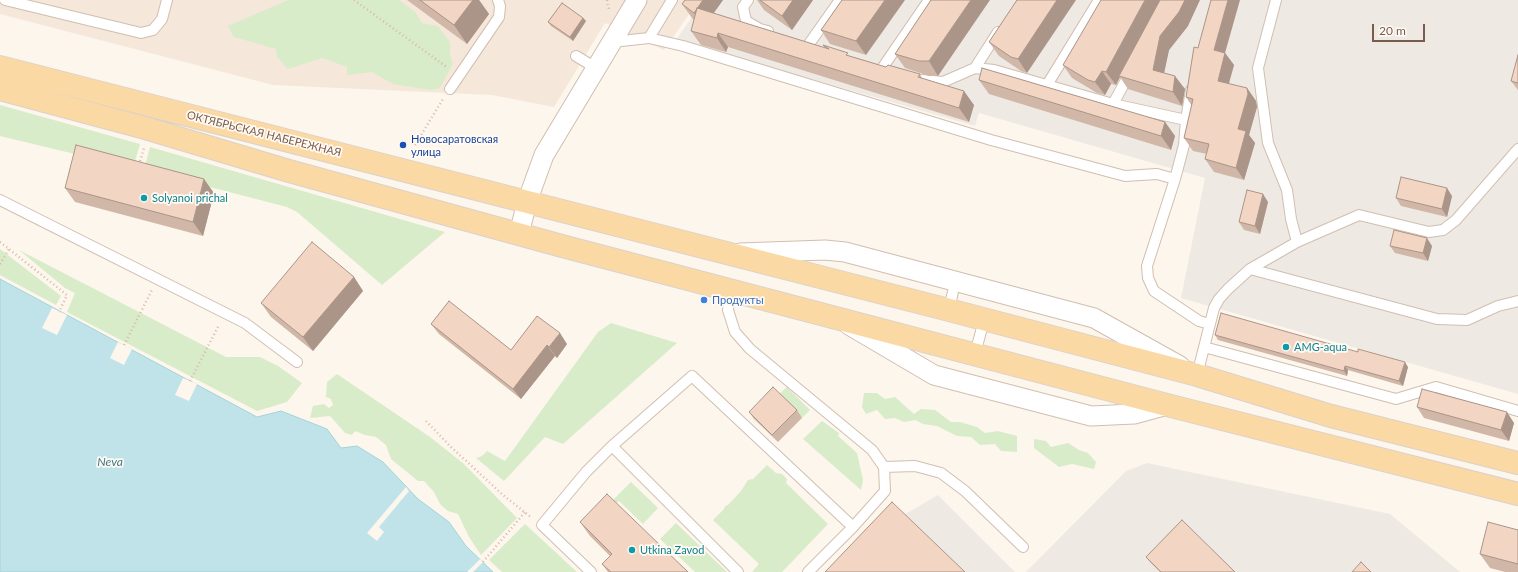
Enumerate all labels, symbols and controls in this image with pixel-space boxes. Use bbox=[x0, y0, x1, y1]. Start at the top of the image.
scale bar bbox=[1374, 16, 1427, 42]
text: 20 m bbox=[1379, 23, 1406, 38]
street label: ОКТЯБРЬСКАЯ НАБЕРЕЖНАЯ bbox=[186, 108, 342, 160]
place label: Новосаратовская улица bbox=[411, 132, 498, 158]
marker: Новосаратовская улица bbox=[398, 140, 408, 150]
place label: Solyanoi prichal bbox=[152, 191, 228, 205]
marker: Solyanoi prichal bbox=[139, 193, 149, 203]
place label: Продукты bbox=[712, 293, 764, 307]
marker: Продукты bbox=[699, 295, 709, 305]
place label: AMG-aqua bbox=[1294, 340, 1347, 354]
marker: AMG-aqua bbox=[1281, 342, 1291, 352]
water label: Neva bbox=[97, 455, 123, 469]
place label: Utkina Zavod bbox=[640, 543, 704, 557]
marker: Utkina Zavod bbox=[627, 545, 637, 555]

